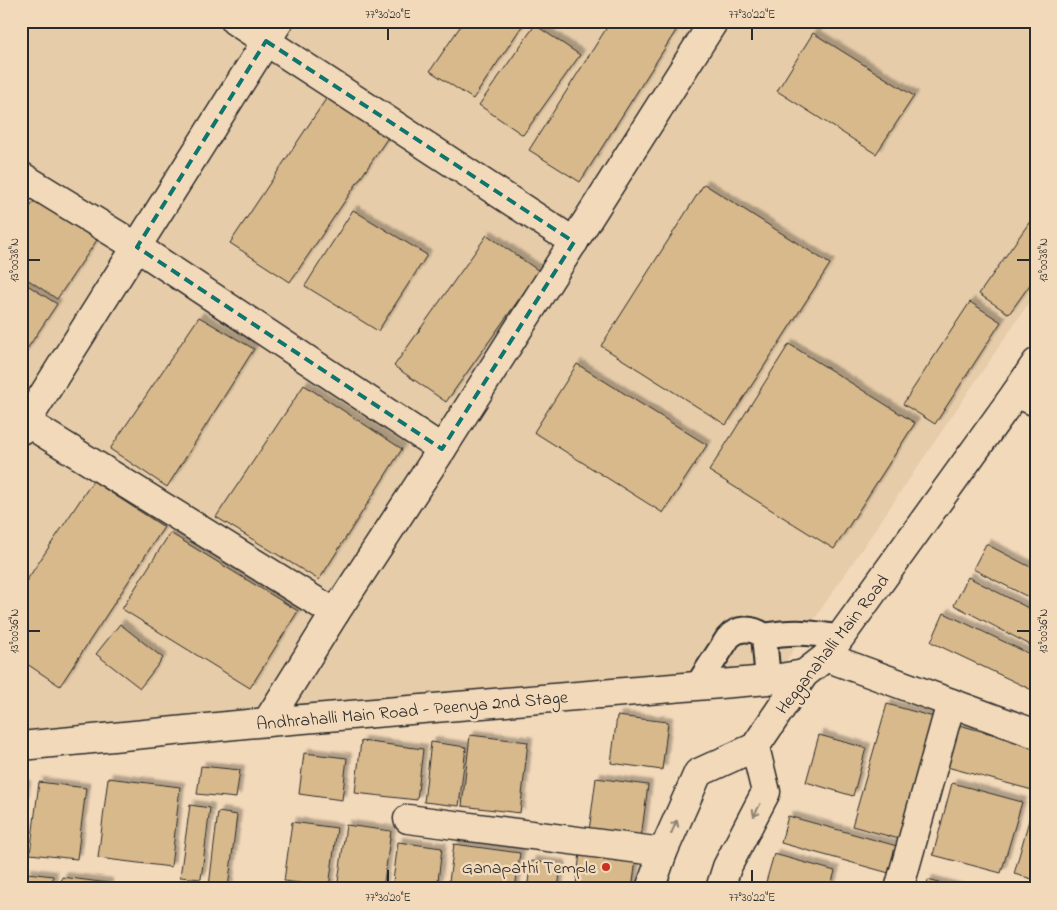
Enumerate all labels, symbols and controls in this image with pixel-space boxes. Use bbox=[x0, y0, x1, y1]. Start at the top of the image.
text: 77°30'20"E bbox=[365, 6, 411, 24]
text: 77°30'22"E bbox=[729, 6, 775, 24]
text: 13°00'38"N bbox=[6, 238, 24, 282]
text: 13°00'38"N bbox=[1035, 238, 1053, 282]
street label: Hegganahalli Main Road bbox=[771, 570, 897, 721]
text: 13°00'36"N bbox=[6, 609, 24, 653]
text: 13°00'36"N bbox=[1035, 609, 1053, 653]
street label: Andhrahalli Main Road - Peenya 2nd Stage bbox=[255, 685, 570, 740]
one-way arrow bbox=[752, 802, 762, 817]
one-way arrow bbox=[669, 820, 679, 835]
place label: Ganapathi Temple bbox=[462, 856, 597, 882]
marker: Ganapathi Temple bbox=[600, 861, 612, 873]
text: 77°30'20"E bbox=[365, 889, 411, 907]
text: 77°30'22"E bbox=[729, 889, 775, 907]

